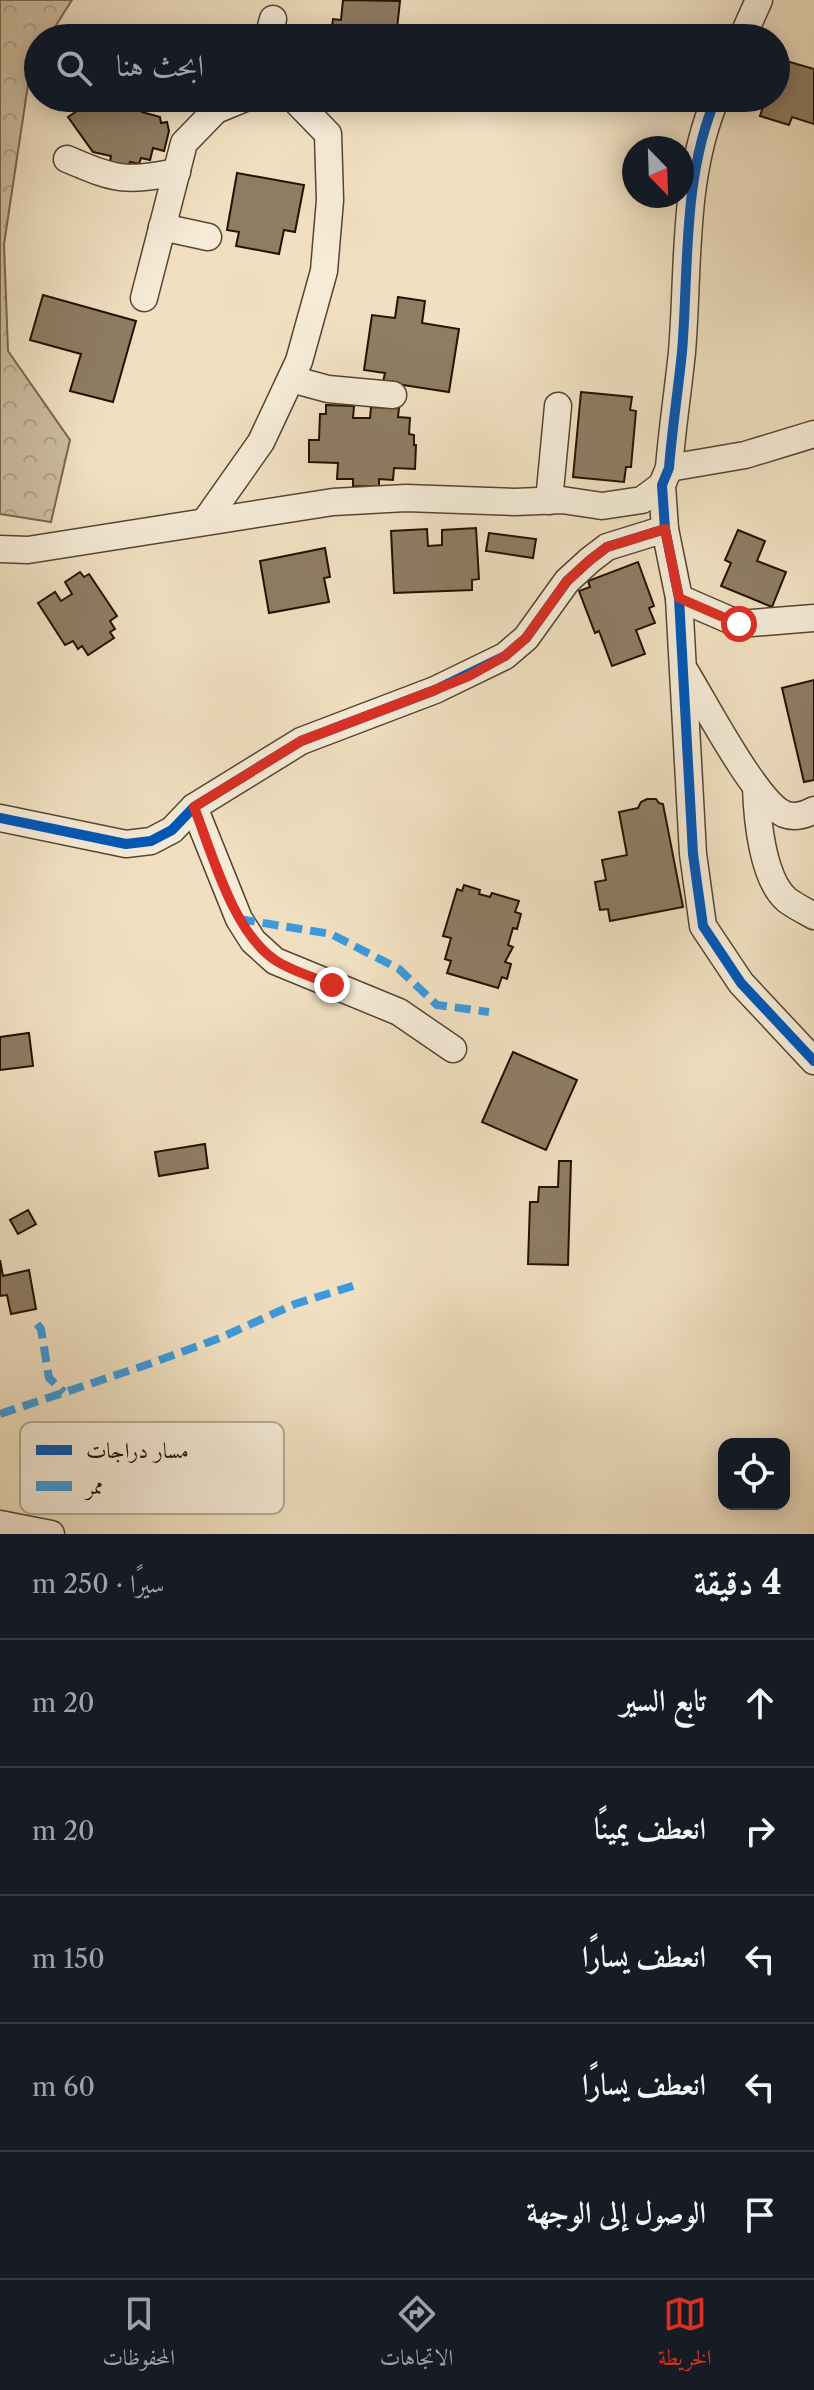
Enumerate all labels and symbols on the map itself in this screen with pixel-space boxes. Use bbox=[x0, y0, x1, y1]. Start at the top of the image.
north arrow bbox=[622, 136, 694, 208]
route start bbox=[721, 606, 757, 642]
route end bbox=[314, 967, 350, 1003]
legend bbox=[20, 1422, 284, 1514]
text: مسار دراجات bbox=[86, 1437, 189, 1464]
text: ممر bbox=[84, 1473, 104, 1501]

